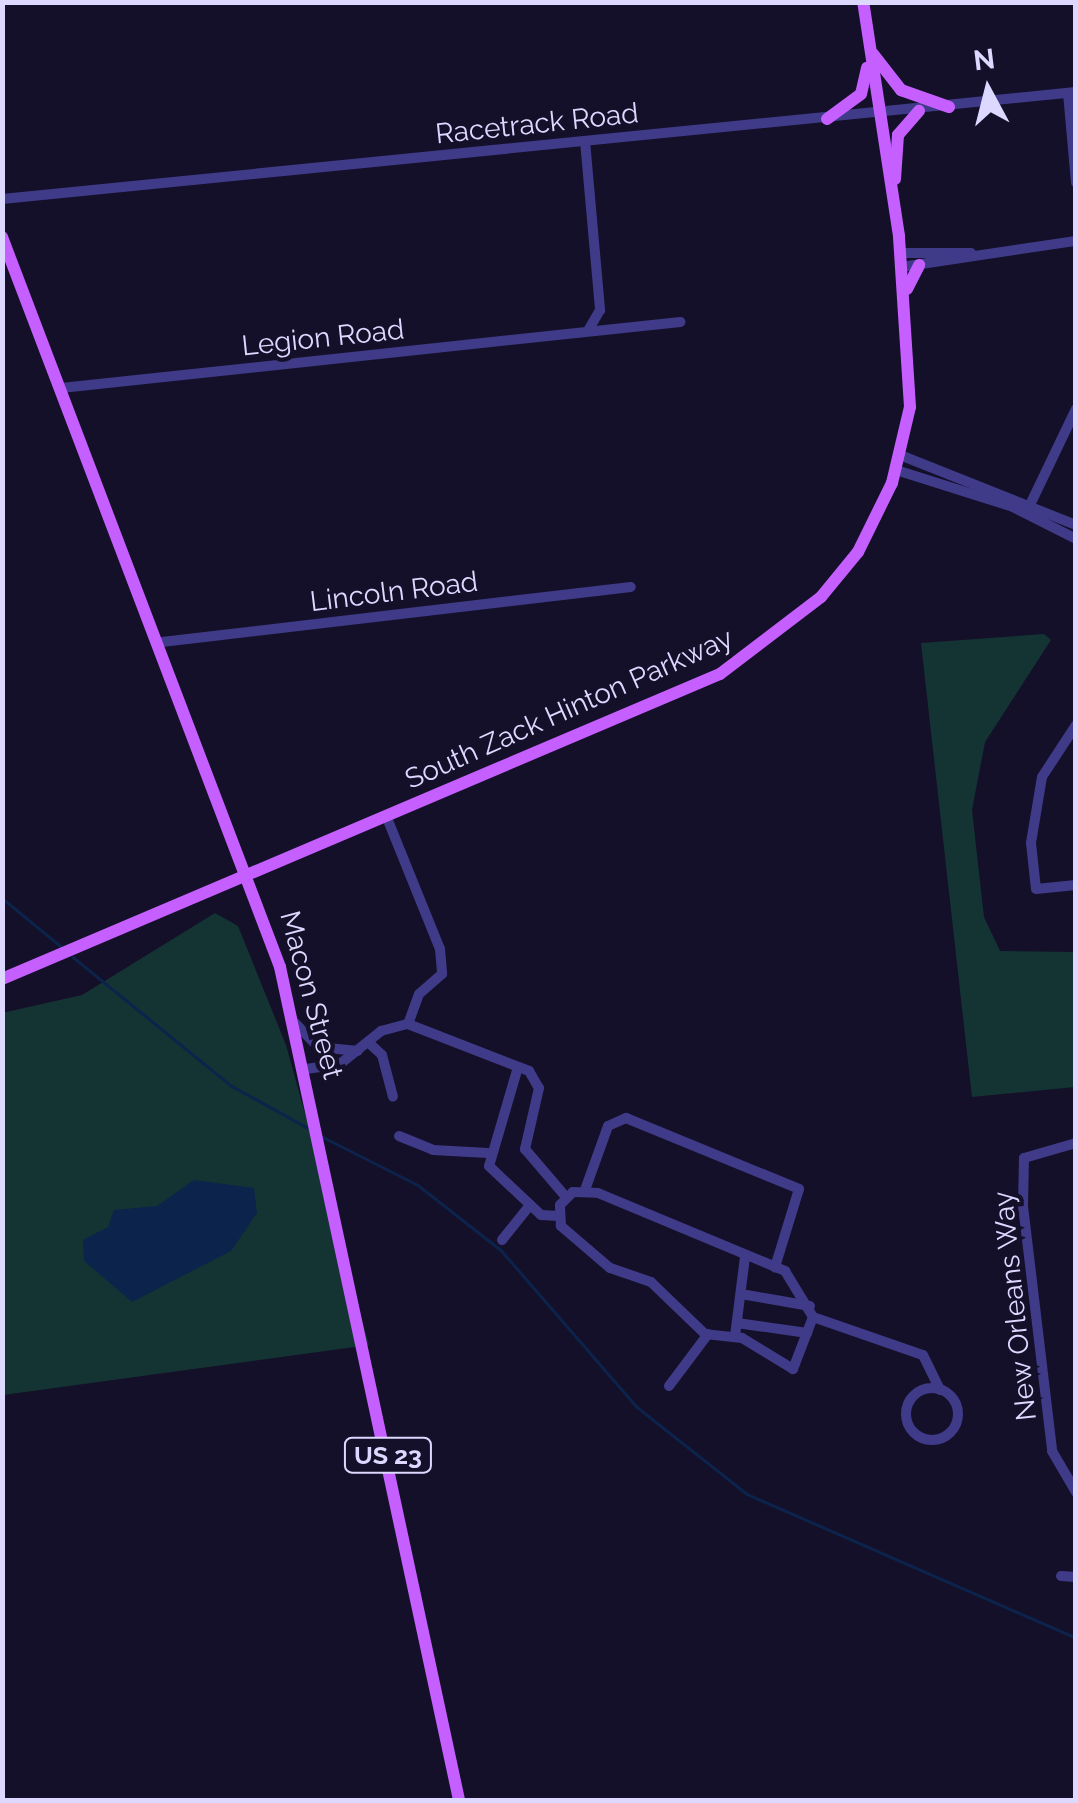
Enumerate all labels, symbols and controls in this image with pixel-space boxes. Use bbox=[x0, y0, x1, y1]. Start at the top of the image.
north arrow bbox=[938, 40, 1038, 140]
text: N bbox=[972, 42, 997, 77]
street label: Racetrack Road bbox=[434, 97, 640, 151]
street label: Legion Road bbox=[240, 313, 406, 363]
street label: Lincoln Road bbox=[308, 565, 480, 619]
street label: South Zack Hinton Parkway bbox=[400, 621, 738, 797]
street label: Macon Street bbox=[272, 907, 350, 1083]
street label: New Orleans Way bbox=[986, 1189, 1044, 1423]
road number: US 23 bbox=[343, 1435, 433, 1475]

